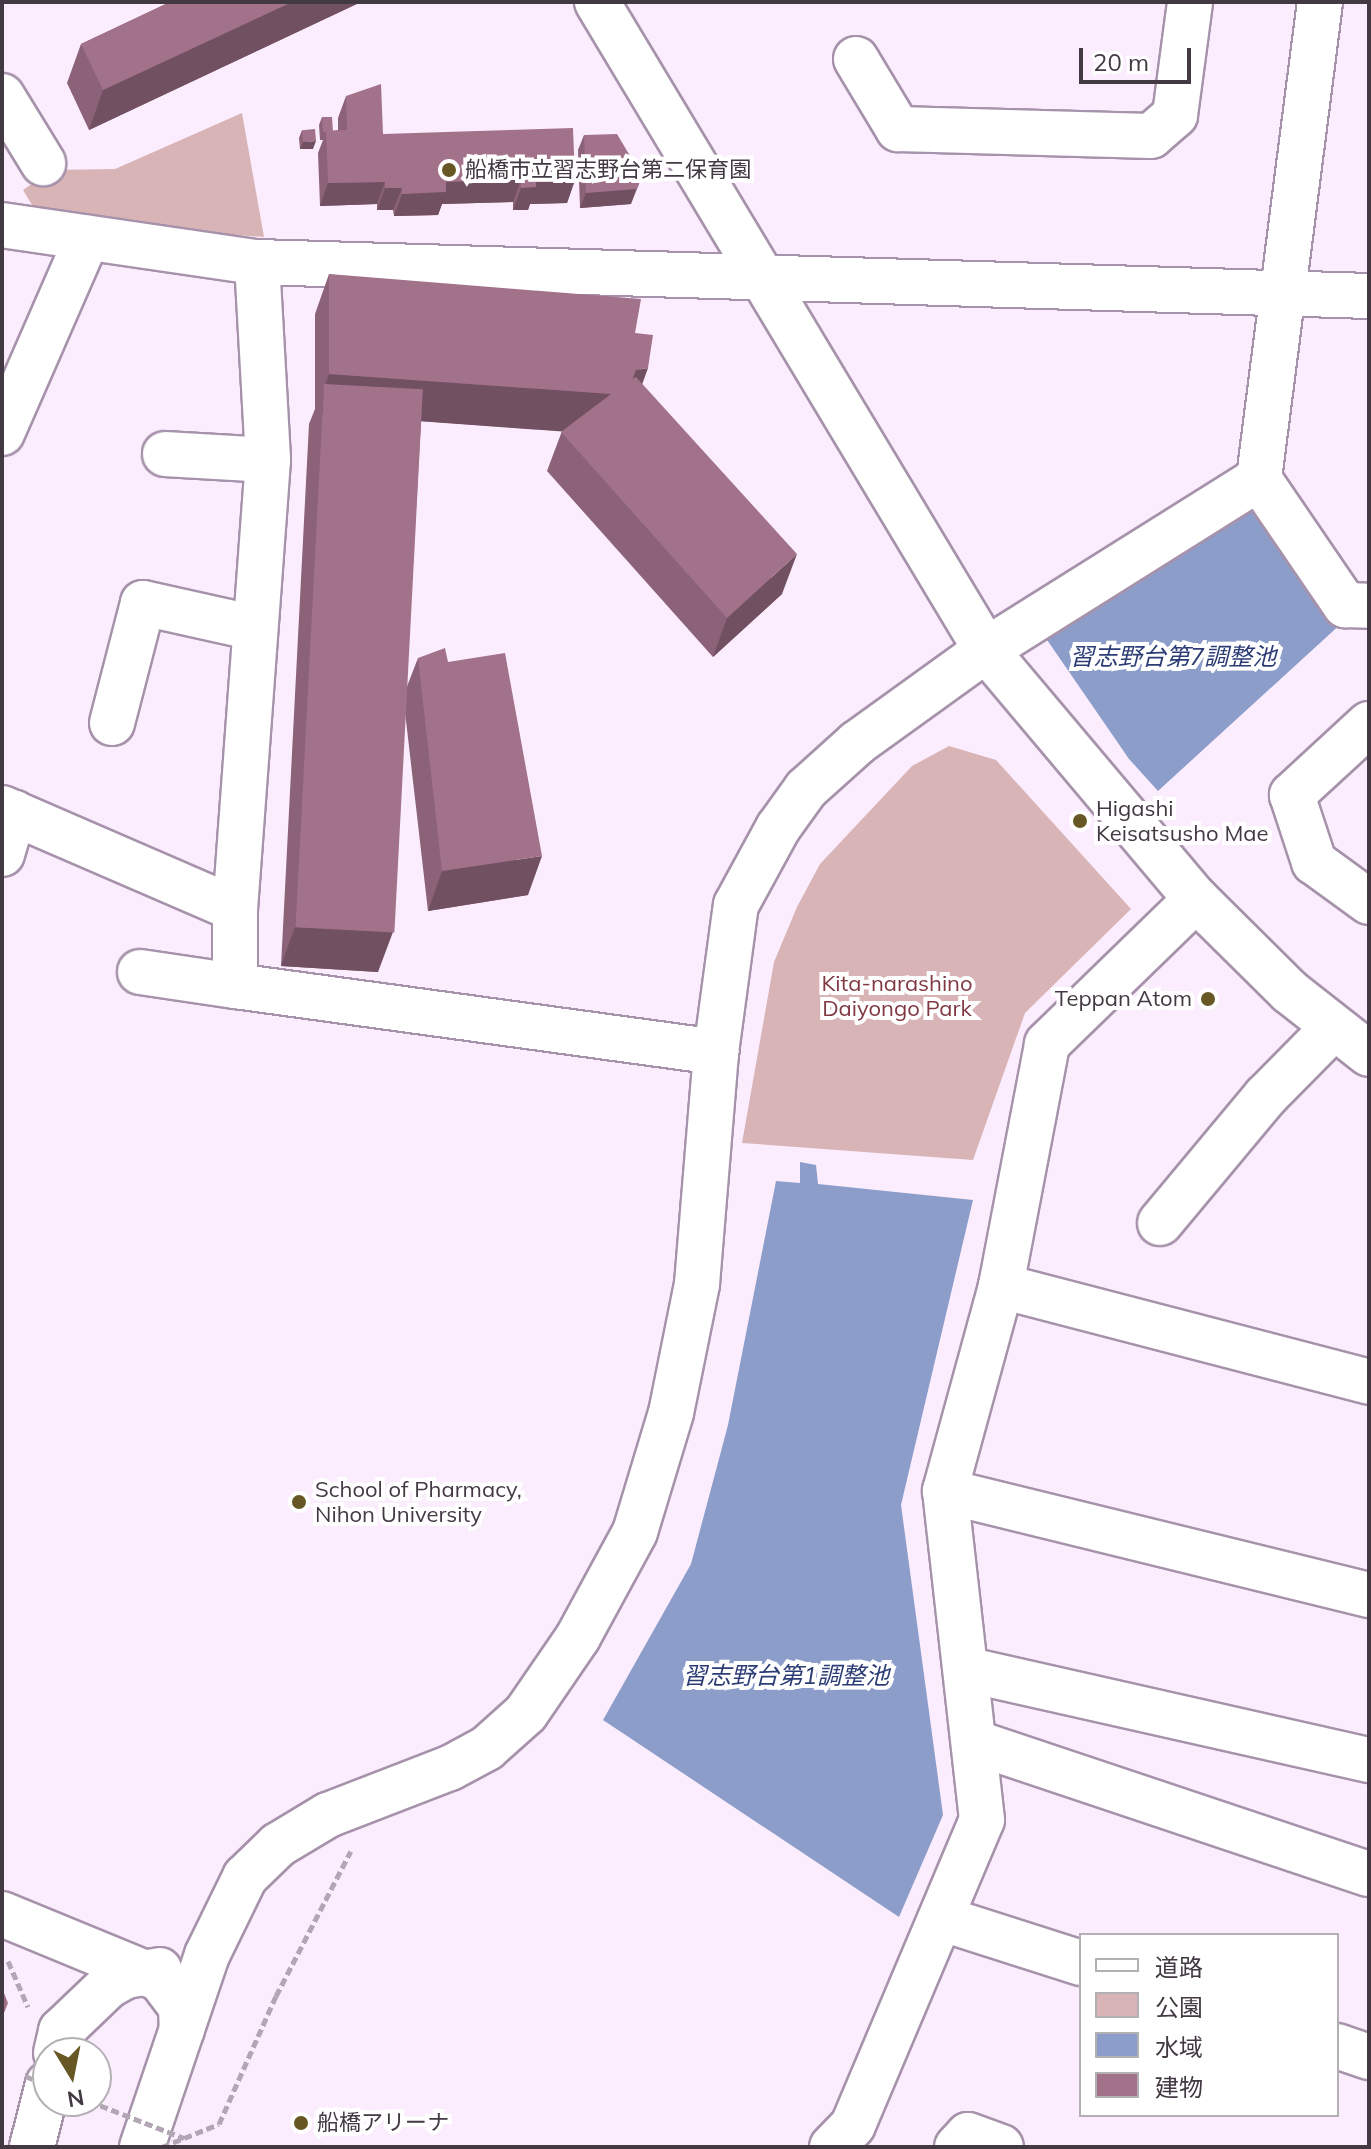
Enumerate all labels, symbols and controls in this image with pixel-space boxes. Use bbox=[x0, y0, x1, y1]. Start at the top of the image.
scale bar bbox=[1083, 32, 1195, 82]
text: 20 m bbox=[1093, 47, 1149, 77]
place label: 船橋市立習志野台第二保育園 bbox=[465, 157, 751, 183]
marker: 船橋市立習志野台第二保育園 bbox=[440, 161, 458, 179]
water label: 習志野台第7調整池 bbox=[1070, 643, 1276, 671]
place label: Higashi Keisatsusho Mae bbox=[1096, 795, 1268, 846]
marker: Higashi Keisatsusho Mae bbox=[1071, 812, 1089, 830]
park label: Kita-narashino Daiyongo Park bbox=[821, 970, 973, 1022]
place label: Teppan Atom bbox=[1055, 986, 1192, 1012]
marker: Teppan Atom bbox=[1199, 990, 1217, 1008]
place label: School of Pharmacy, Nihon University bbox=[315, 1476, 522, 1528]
marker: School of Pharmacy, Nihon University bbox=[290, 1493, 308, 1511]
water label: 習志野台第1調整池 bbox=[683, 1662, 889, 1690]
legend bbox=[1079, 1933, 1339, 2117]
text: 道路 bbox=[1155, 1952, 1203, 1982]
text: 公園 bbox=[1155, 1992, 1203, 2022]
text: 水域 bbox=[1155, 2032, 1203, 2062]
north arrow bbox=[32, 2037, 112, 2117]
text: 建物 bbox=[1155, 2072, 1203, 2102]
text: N bbox=[65, 2083, 86, 2114]
place label: 船橋アリーナ bbox=[317, 2110, 449, 2136]
marker: 船橋アリーナ bbox=[292, 2114, 310, 2132]

